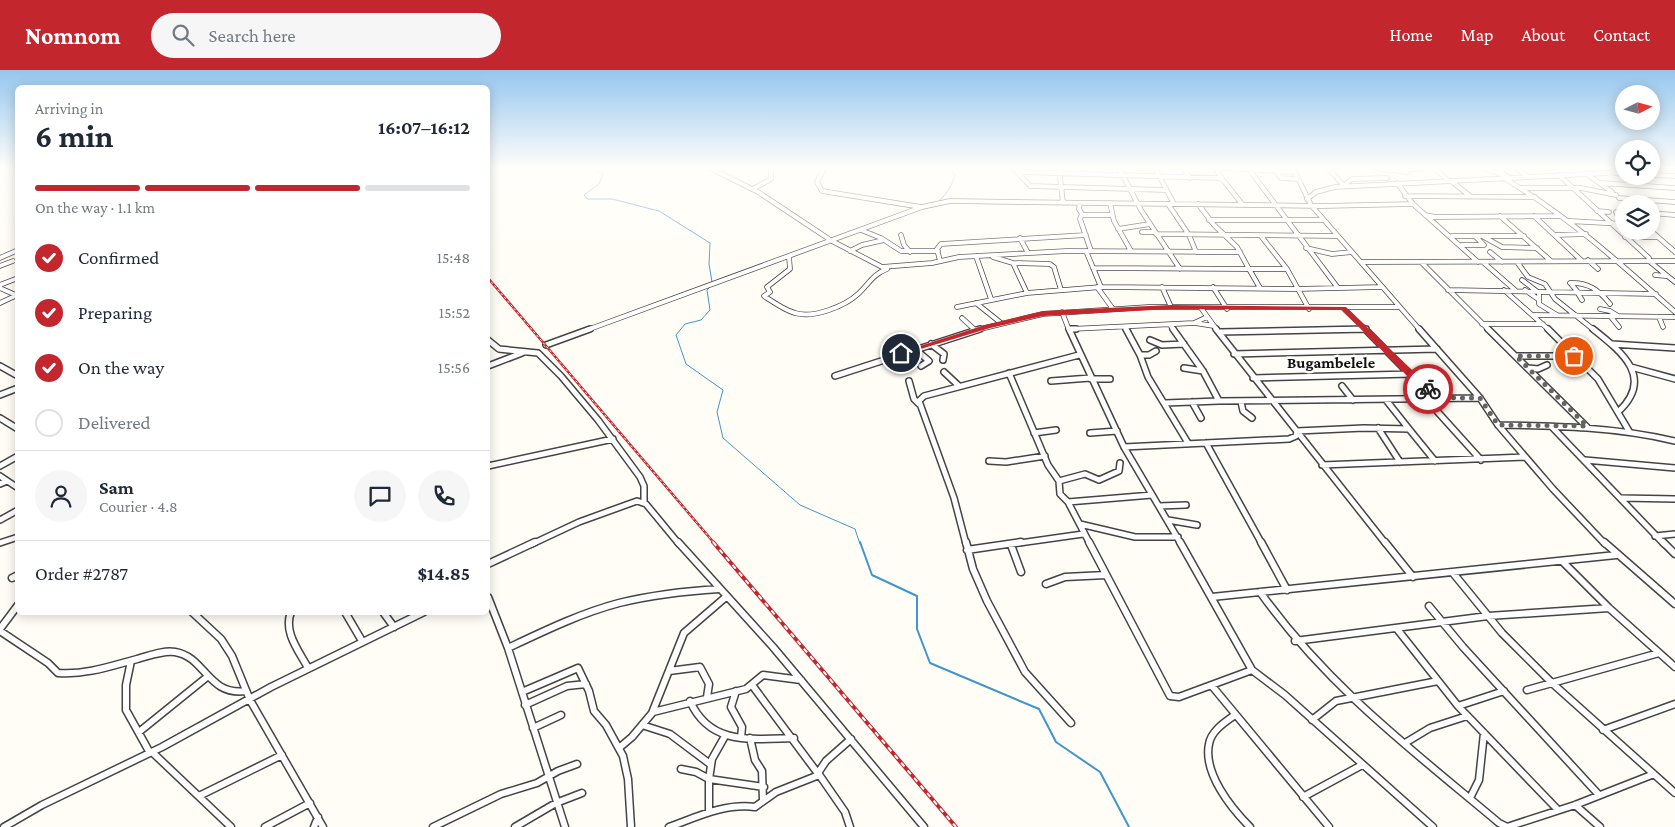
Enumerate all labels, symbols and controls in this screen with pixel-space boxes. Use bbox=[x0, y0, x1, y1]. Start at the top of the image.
search box bbox=[151, 13, 501, 58]
icon: search bbox=[169, 21, 197, 49]
text: Nomnom bbox=[25, 22, 121, 49]
text: Search here bbox=[209, 25, 296, 46]
text: Home bbox=[1390, 25, 1433, 45]
text: Map bbox=[1461, 25, 1493, 45]
text: About bbox=[1521, 25, 1565, 45]
text: Contact bbox=[1593, 25, 1650, 45]
north arrow bbox=[1615, 85, 1660, 130]
map controls bbox=[1615, 85, 1660, 240]
text: Arriving in bbox=[35, 100, 103, 117]
text: 16:07–16:12 bbox=[378, 117, 470, 138]
text: 6 min bbox=[35, 118, 113, 154]
button: locate bbox=[1615, 140, 1660, 185]
button: layers bbox=[1615, 195, 1660, 240]
text: On the way · 1.1 km bbox=[35, 199, 155, 216]
icon: check bbox=[35, 244, 63, 272]
text: Confirmed bbox=[78, 247, 159, 268]
text: 15:48 bbox=[437, 249, 470, 266]
icon: check bbox=[35, 299, 63, 327]
text: Preparing bbox=[78, 302, 152, 323]
text: 15:52 bbox=[439, 304, 470, 321]
pin bbox=[880, 332, 922, 374]
pin bbox=[1553, 335, 1595, 377]
icon: home bbox=[887, 339, 915, 367]
icon: bag bbox=[1560, 342, 1588, 370]
icon: check bbox=[35, 354, 63, 382]
district label: Bugambelele bbox=[1287, 354, 1376, 371]
text: On the way bbox=[78, 357, 164, 378]
text: 15:56 bbox=[438, 359, 470, 376]
courier bbox=[1403, 364, 1453, 414]
icon: bike bbox=[1414, 375, 1442, 403]
text: Delivered bbox=[78, 412, 151, 433]
button: person bbox=[35, 470, 87, 522]
button: chat bbox=[354, 470, 406, 522]
button: phone bbox=[418, 470, 470, 522]
text: Sam bbox=[99, 477, 134, 498]
text: Courier · 4.8 bbox=[99, 498, 178, 515]
text: Order #2787 bbox=[35, 563, 128, 584]
text: $14.85 bbox=[418, 563, 470, 584]

